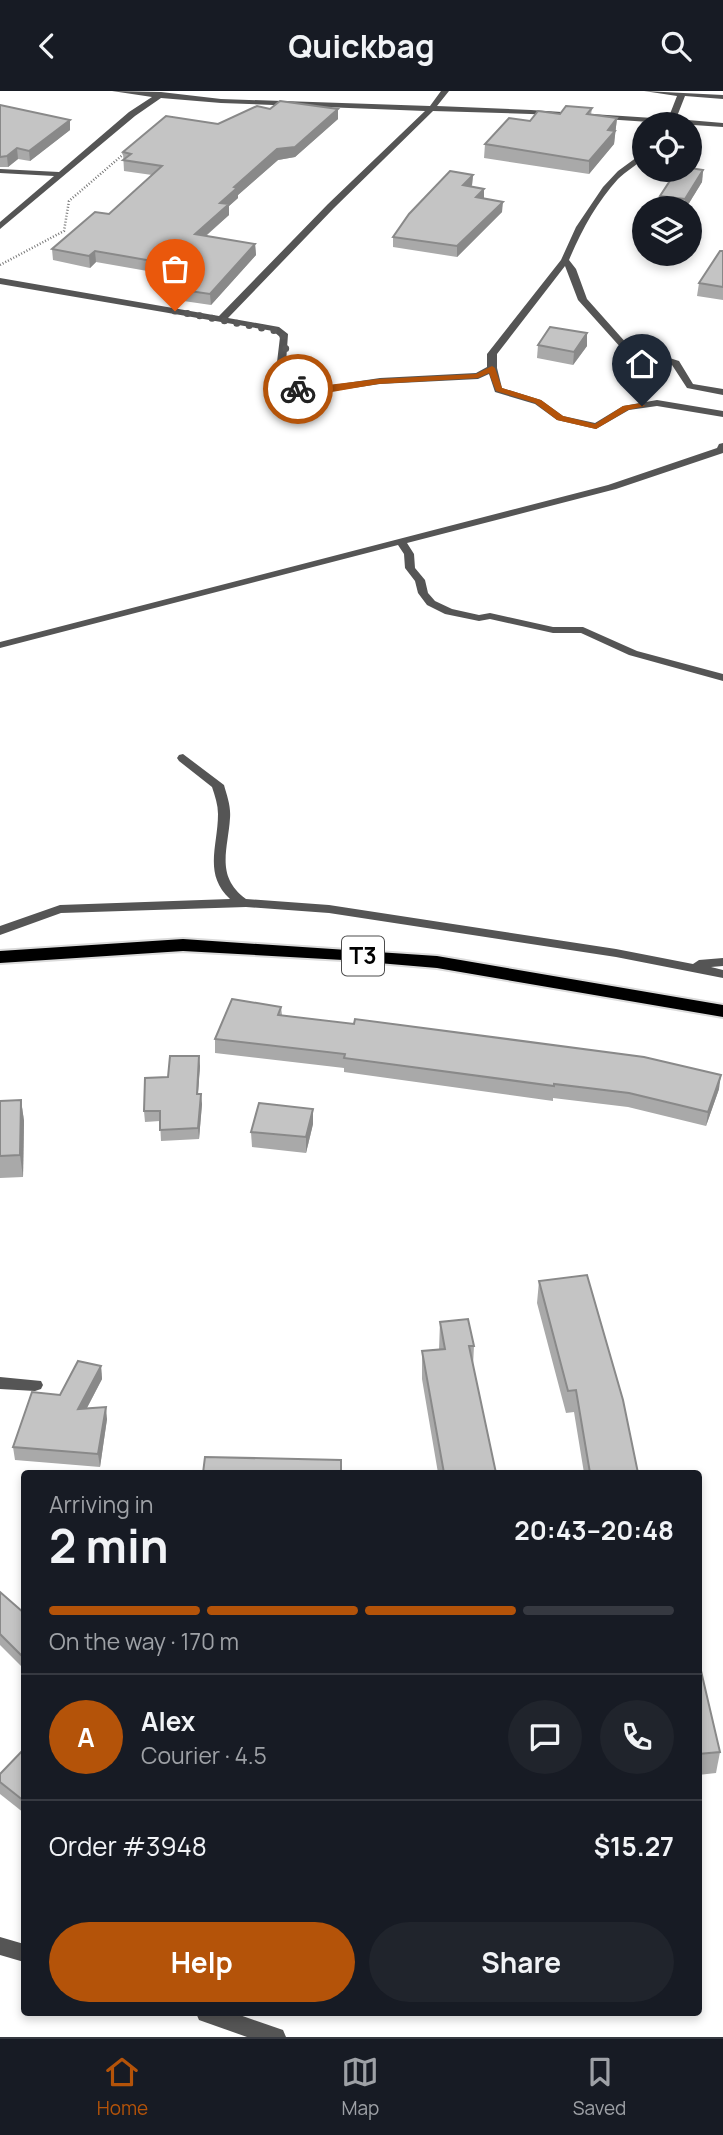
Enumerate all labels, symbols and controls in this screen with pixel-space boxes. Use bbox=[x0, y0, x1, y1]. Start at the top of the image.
text: Quickbag bbox=[288, 24, 435, 68]
icon: back bbox=[28, 27, 66, 65]
icon: search bbox=[657, 27, 695, 65]
map controls bbox=[632, 112, 702, 266]
button: locate bbox=[632, 112, 702, 182]
button: layers bbox=[632, 196, 702, 266]
pin bbox=[145, 239, 205, 311]
icon: bag bbox=[156, 250, 194, 288]
pin bbox=[612, 334, 672, 406]
icon: home bbox=[623, 345, 661, 383]
courier bbox=[263, 354, 333, 424]
icon: bike bbox=[279, 370, 317, 408]
road number: T3 bbox=[342, 937, 384, 975]
text: Arriving in bbox=[49, 1488, 154, 1520]
text: 20:43–20:48 bbox=[514, 1512, 674, 1548]
text: 2 min bbox=[49, 1514, 169, 1577]
text: On the way · 170 m bbox=[49, 1625, 239, 1657]
button: chat bbox=[508, 1700, 582, 1774]
button: phone bbox=[600, 1700, 674, 1774]
text: Alex bbox=[141, 1703, 195, 1739]
text: A bbox=[77, 1719, 95, 1755]
text: Courier · 4.5 bbox=[141, 1739, 267, 1771]
text: Order #3948 bbox=[49, 1828, 207, 1864]
text: $15.27 bbox=[594, 1828, 674, 1864]
button: Help bbox=[49, 1922, 355, 2002]
button: Share bbox=[369, 1922, 674, 2002]
tab: Home bbox=[97, 2053, 148, 2121]
tab: Map bbox=[341, 2053, 379, 2121]
tab: Saved bbox=[573, 2053, 626, 2121]

